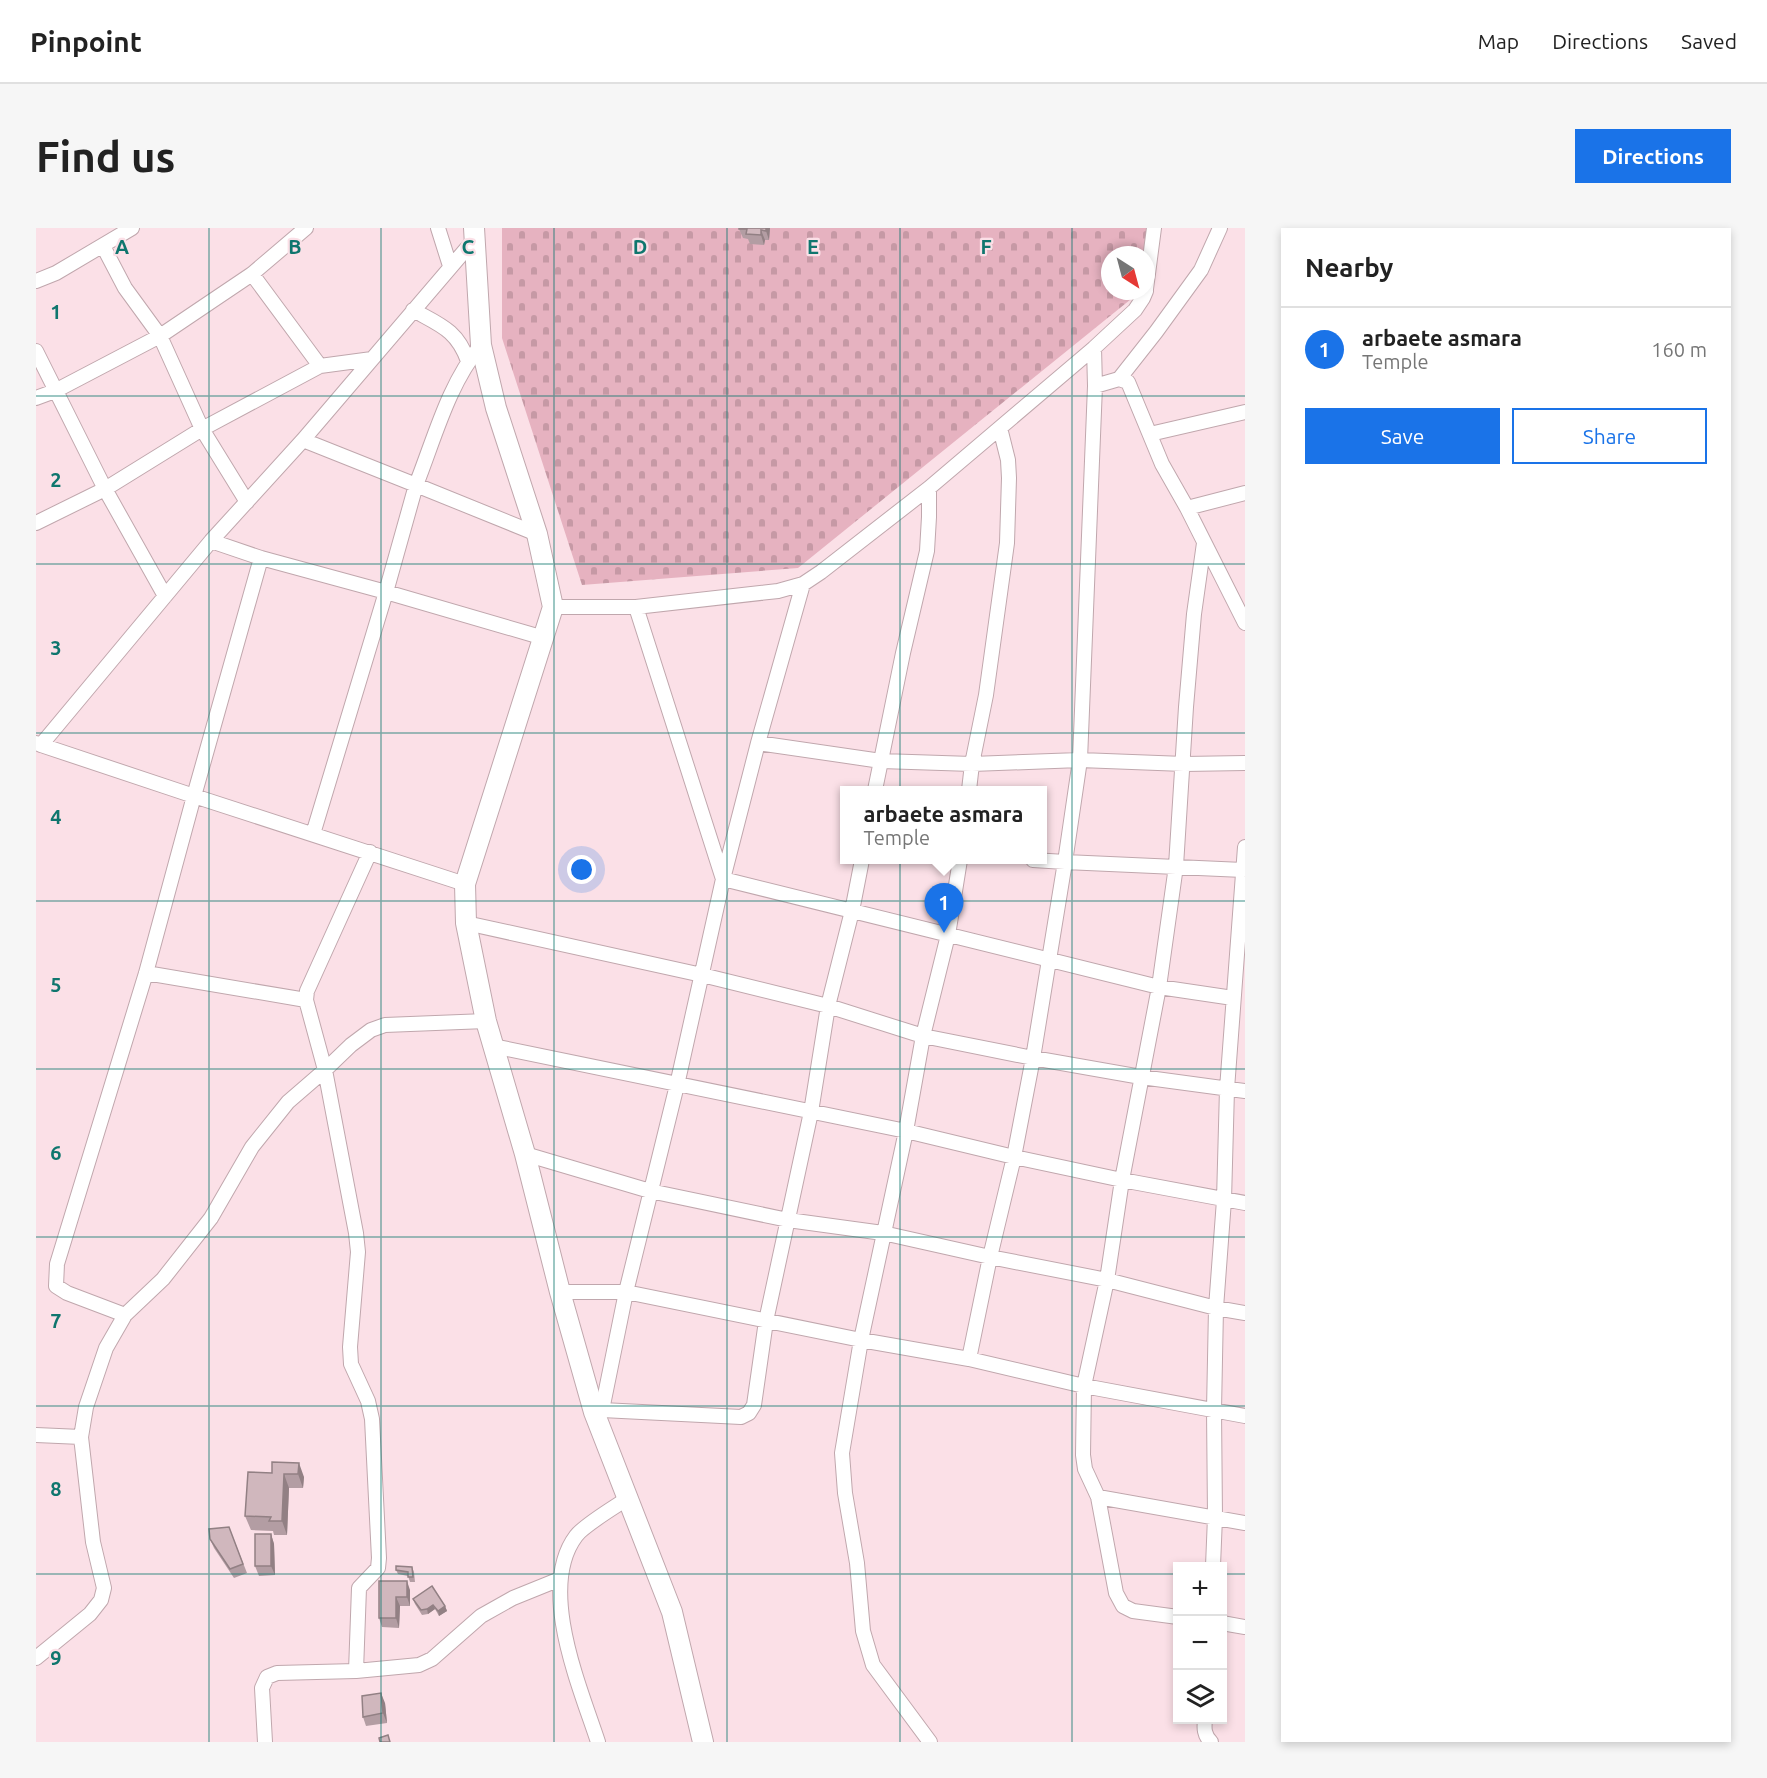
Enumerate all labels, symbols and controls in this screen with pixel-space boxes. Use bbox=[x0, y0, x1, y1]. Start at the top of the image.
text: Pinpoint bbox=[30, 26, 142, 57]
text: Map bbox=[1478, 29, 1519, 53]
text: Directions bbox=[1552, 29, 1648, 53]
text: Saved bbox=[1681, 29, 1737, 53]
button: Directions bbox=[1575, 129, 1731, 183]
text: Find us bbox=[36, 133, 175, 180]
text: A bbox=[115, 235, 129, 258]
text: B bbox=[288, 235, 302, 258]
text: C bbox=[462, 235, 475, 258]
text: D bbox=[633, 235, 647, 258]
text: E bbox=[807, 235, 819, 258]
text: F bbox=[980, 235, 992, 258]
north arrow bbox=[1101, 246, 1155, 300]
text: Nearby bbox=[1305, 253, 1393, 282]
text: 1 bbox=[50, 300, 62, 323]
text: arbaete asmara bbox=[1362, 325, 1522, 350]
text: 1 bbox=[1319, 338, 1330, 361]
text: 160 m bbox=[1651, 338, 1707, 361]
text: Temple bbox=[1362, 350, 1428, 373]
button: Save bbox=[1305, 408, 1500, 464]
button: Share bbox=[1512, 408, 1707, 464]
text: 2 bbox=[50, 468, 62, 491]
text: 3 bbox=[50, 636, 62, 659]
popup bbox=[840, 786, 1047, 864]
text: arbaete asmara bbox=[864, 801, 1023, 826]
text: 4 bbox=[50, 805, 62, 828]
text: Temple bbox=[864, 826, 930, 849]
your location bbox=[567, 855, 596, 884]
pin: 1 bbox=[924, 884, 964, 933]
text: 5 bbox=[50, 973, 62, 996]
text: 6 bbox=[50, 1141, 62, 1164]
text: 7 bbox=[50, 1309, 62, 1332]
text: 8 bbox=[50, 1477, 62, 1500]
map controls bbox=[1173, 1562, 1227, 1724]
button: + bbox=[1173, 1562, 1227, 1616]
button: − bbox=[1173, 1616, 1227, 1670]
text: 9 bbox=[50, 1646, 62, 1669]
button: layers bbox=[1173, 1670, 1227, 1724]

